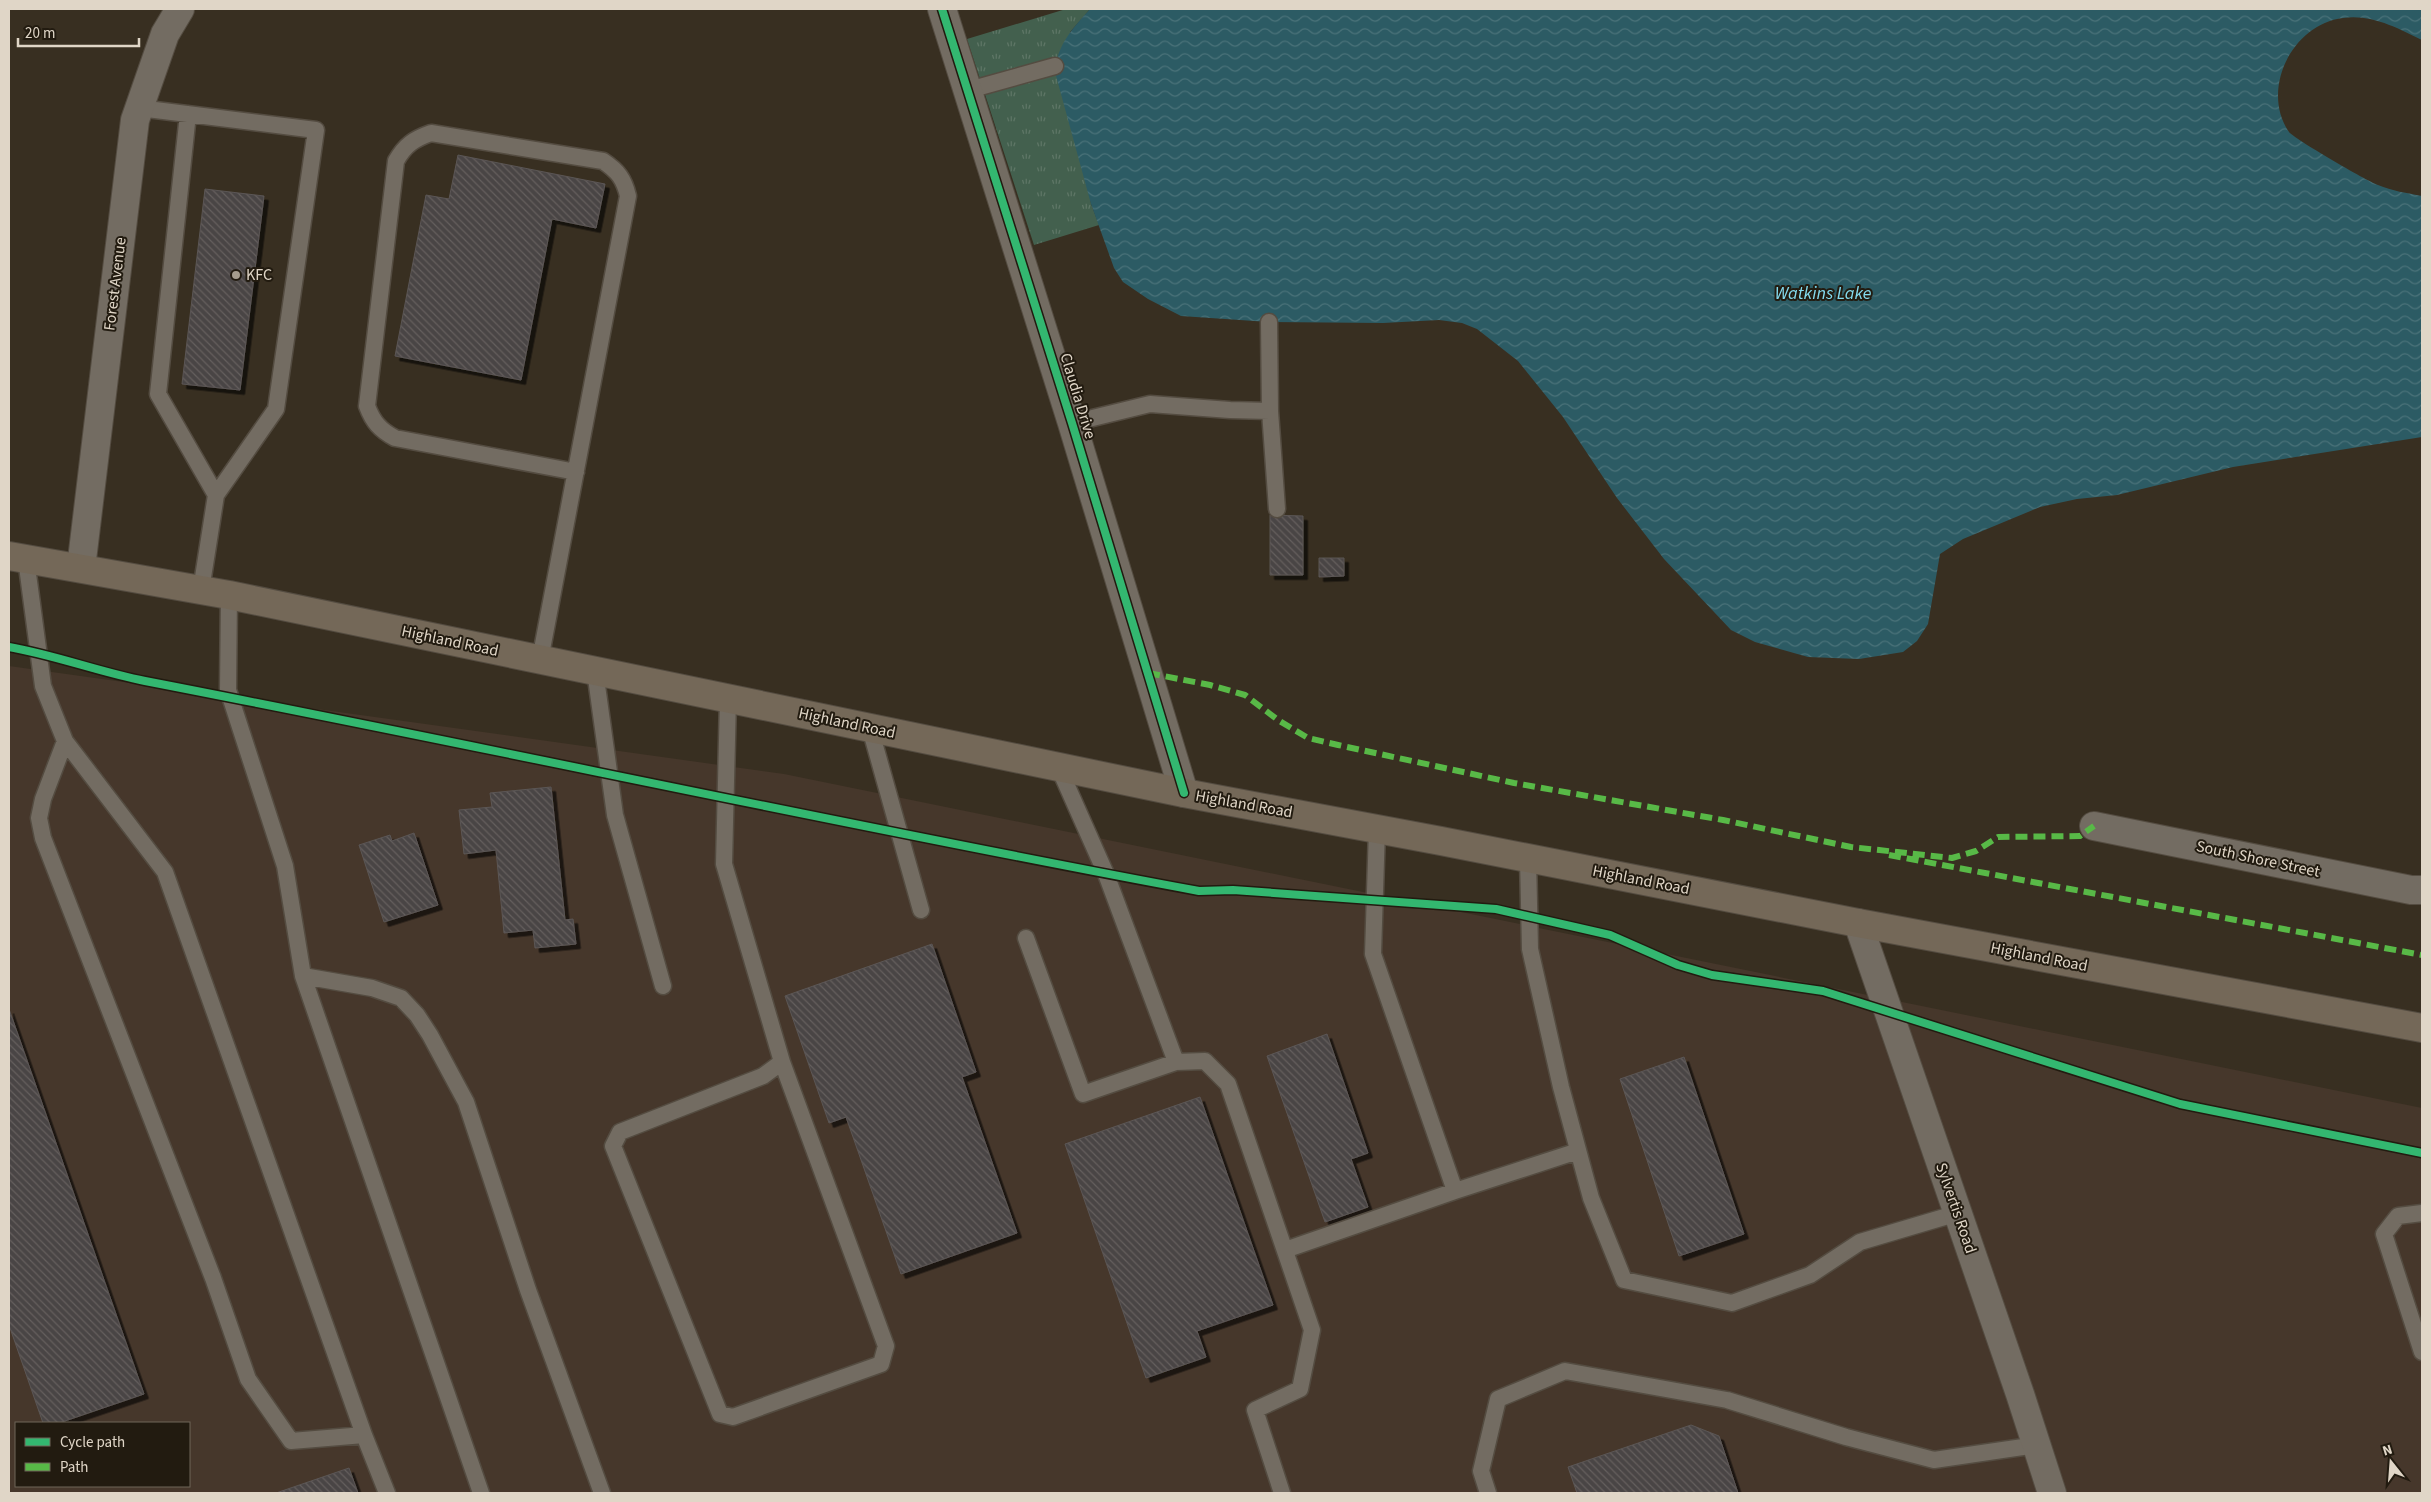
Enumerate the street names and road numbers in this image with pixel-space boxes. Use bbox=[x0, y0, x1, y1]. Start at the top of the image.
street label: Forest Avenue bbox=[98, 236, 132, 332]
street label: Claudia Drive bbox=[1055, 350, 1102, 442]
street label: Highland Road bbox=[400, 620, 500, 662]
street label: Highland Road bbox=[797, 702, 897, 744]
street label: Highland Road bbox=[1194, 785, 1294, 823]
street label: South Shore Street bbox=[2194, 835, 2322, 883]
street label: Highland Road bbox=[1591, 860, 1691, 900]
street label: Highland Road bbox=[1989, 937, 2089, 977]
street label: Sylvertis Road bbox=[1930, 1160, 1982, 1256]

